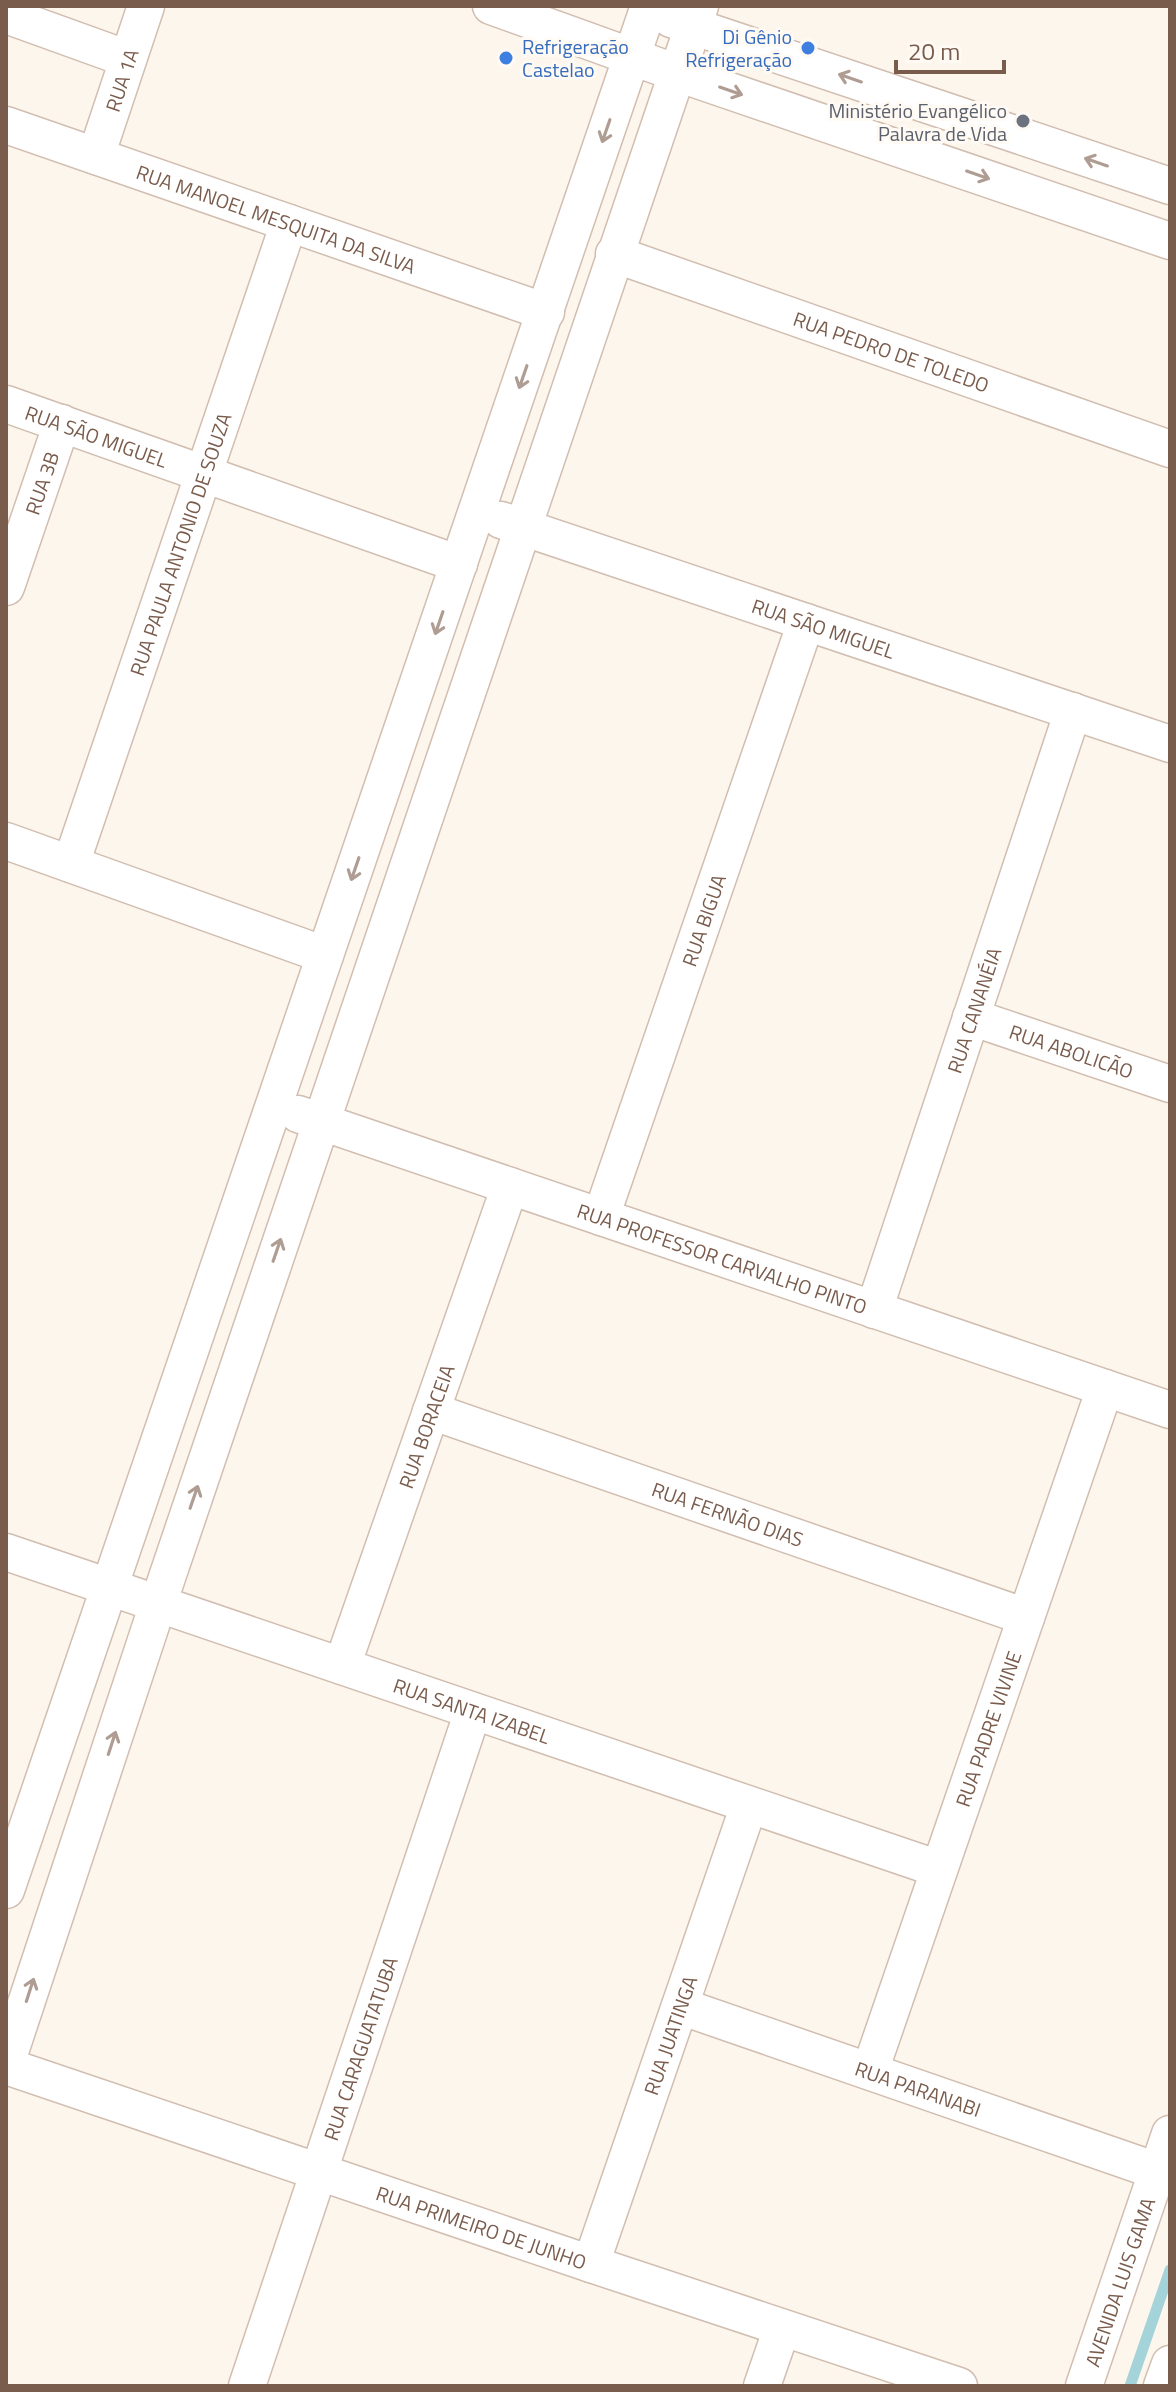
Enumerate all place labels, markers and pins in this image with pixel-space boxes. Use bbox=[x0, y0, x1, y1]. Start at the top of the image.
place label: Di Gênio Refrigeração bbox=[685, 21, 792, 75]
place label: Refrigeração Castelao bbox=[522, 31, 629, 85]
marker: Di Gênio Refrigeração bbox=[799, 39, 817, 57]
marker: Refrigeração Castelao bbox=[497, 49, 515, 67]
place label: Ministério Evangélico Palavra de Vida bbox=[828, 95, 1007, 149]
marker: Ministério Evangélico Palavra de Vida bbox=[1014, 112, 1032, 130]

